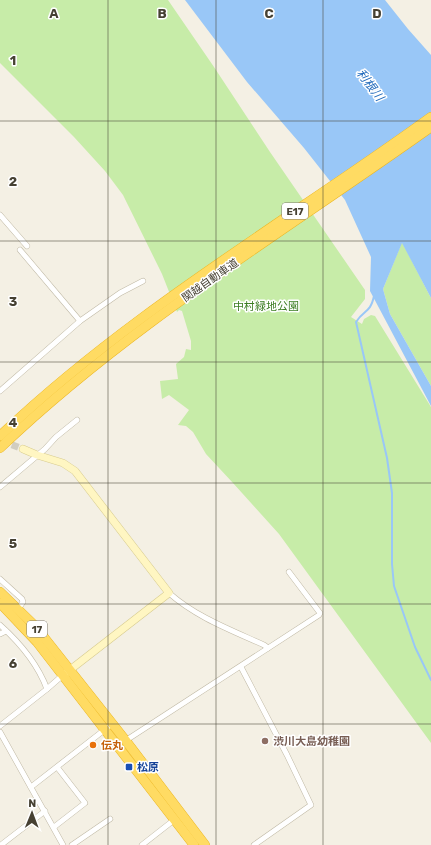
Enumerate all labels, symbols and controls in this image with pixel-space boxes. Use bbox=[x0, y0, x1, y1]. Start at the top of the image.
text: A bbox=[49, 6, 59, 21]
text: B bbox=[157, 6, 167, 21]
text: C bbox=[264, 6, 274, 21]
text: D bbox=[372, 6, 382, 21]
text: 1 bbox=[10, 53, 16, 68]
water label: 利根川 bbox=[354, 66, 388, 105]
text: 2 bbox=[9, 174, 17, 189]
road number: E17 bbox=[282, 203, 308, 219]
street label: 関越自動車道 bbox=[180, 256, 241, 305]
text: 3 bbox=[9, 294, 18, 309]
park label: 中村緑地公園 bbox=[233, 300, 299, 313]
text: 4 bbox=[9, 415, 18, 430]
text: 5 bbox=[9, 536, 17, 551]
road number: 17 bbox=[27, 621, 47, 637]
text: 6 bbox=[9, 656, 18, 671]
place label: 渋川大島幼稚園 bbox=[273, 735, 350, 748]
marker: 渋川大島幼稚園 bbox=[260, 736, 270, 746]
place label: 伝丸 bbox=[101, 739, 123, 752]
marker: 伝丸 bbox=[88, 740, 98, 750]
place label: 松原 bbox=[137, 761, 159, 774]
marker: 松原 bbox=[124, 762, 134, 772]
north arrow bbox=[12, 793, 52, 833]
text: N bbox=[28, 797, 36, 810]

